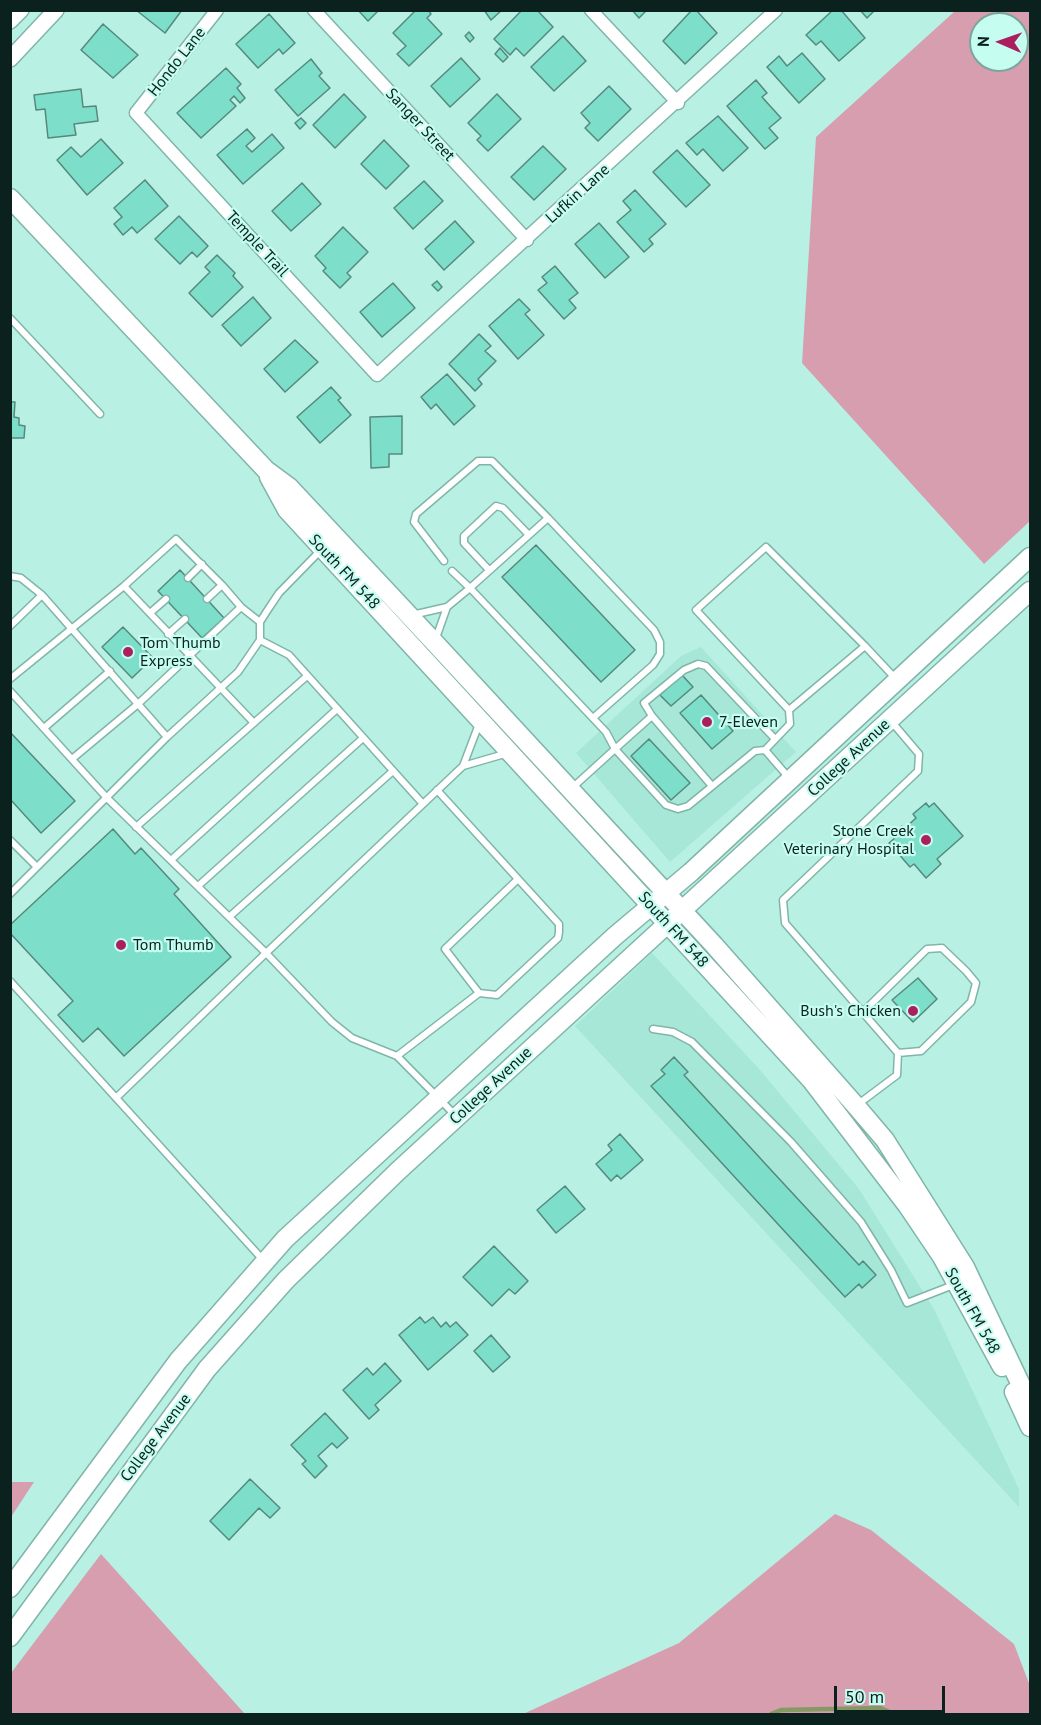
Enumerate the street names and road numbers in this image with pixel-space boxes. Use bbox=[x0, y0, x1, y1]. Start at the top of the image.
street label: Hondo Lane bbox=[144, 24, 210, 100]
street label: Sanger Street bbox=[381, 85, 459, 165]
street label: Lufkin Lane bbox=[542, 160, 614, 228]
street label: Temple Trail bbox=[222, 207, 292, 281]
street label: South FM 548 bbox=[304, 531, 384, 613]
street label: College Avenue bbox=[804, 715, 894, 801]
street label: South FM 548 bbox=[634, 888, 712, 972]
street label: College Avenue bbox=[446, 1043, 536, 1129]
street label: South FM 548 bbox=[940, 1265, 1004, 1357]
street label: College Avenue bbox=[117, 1390, 195, 1486]

